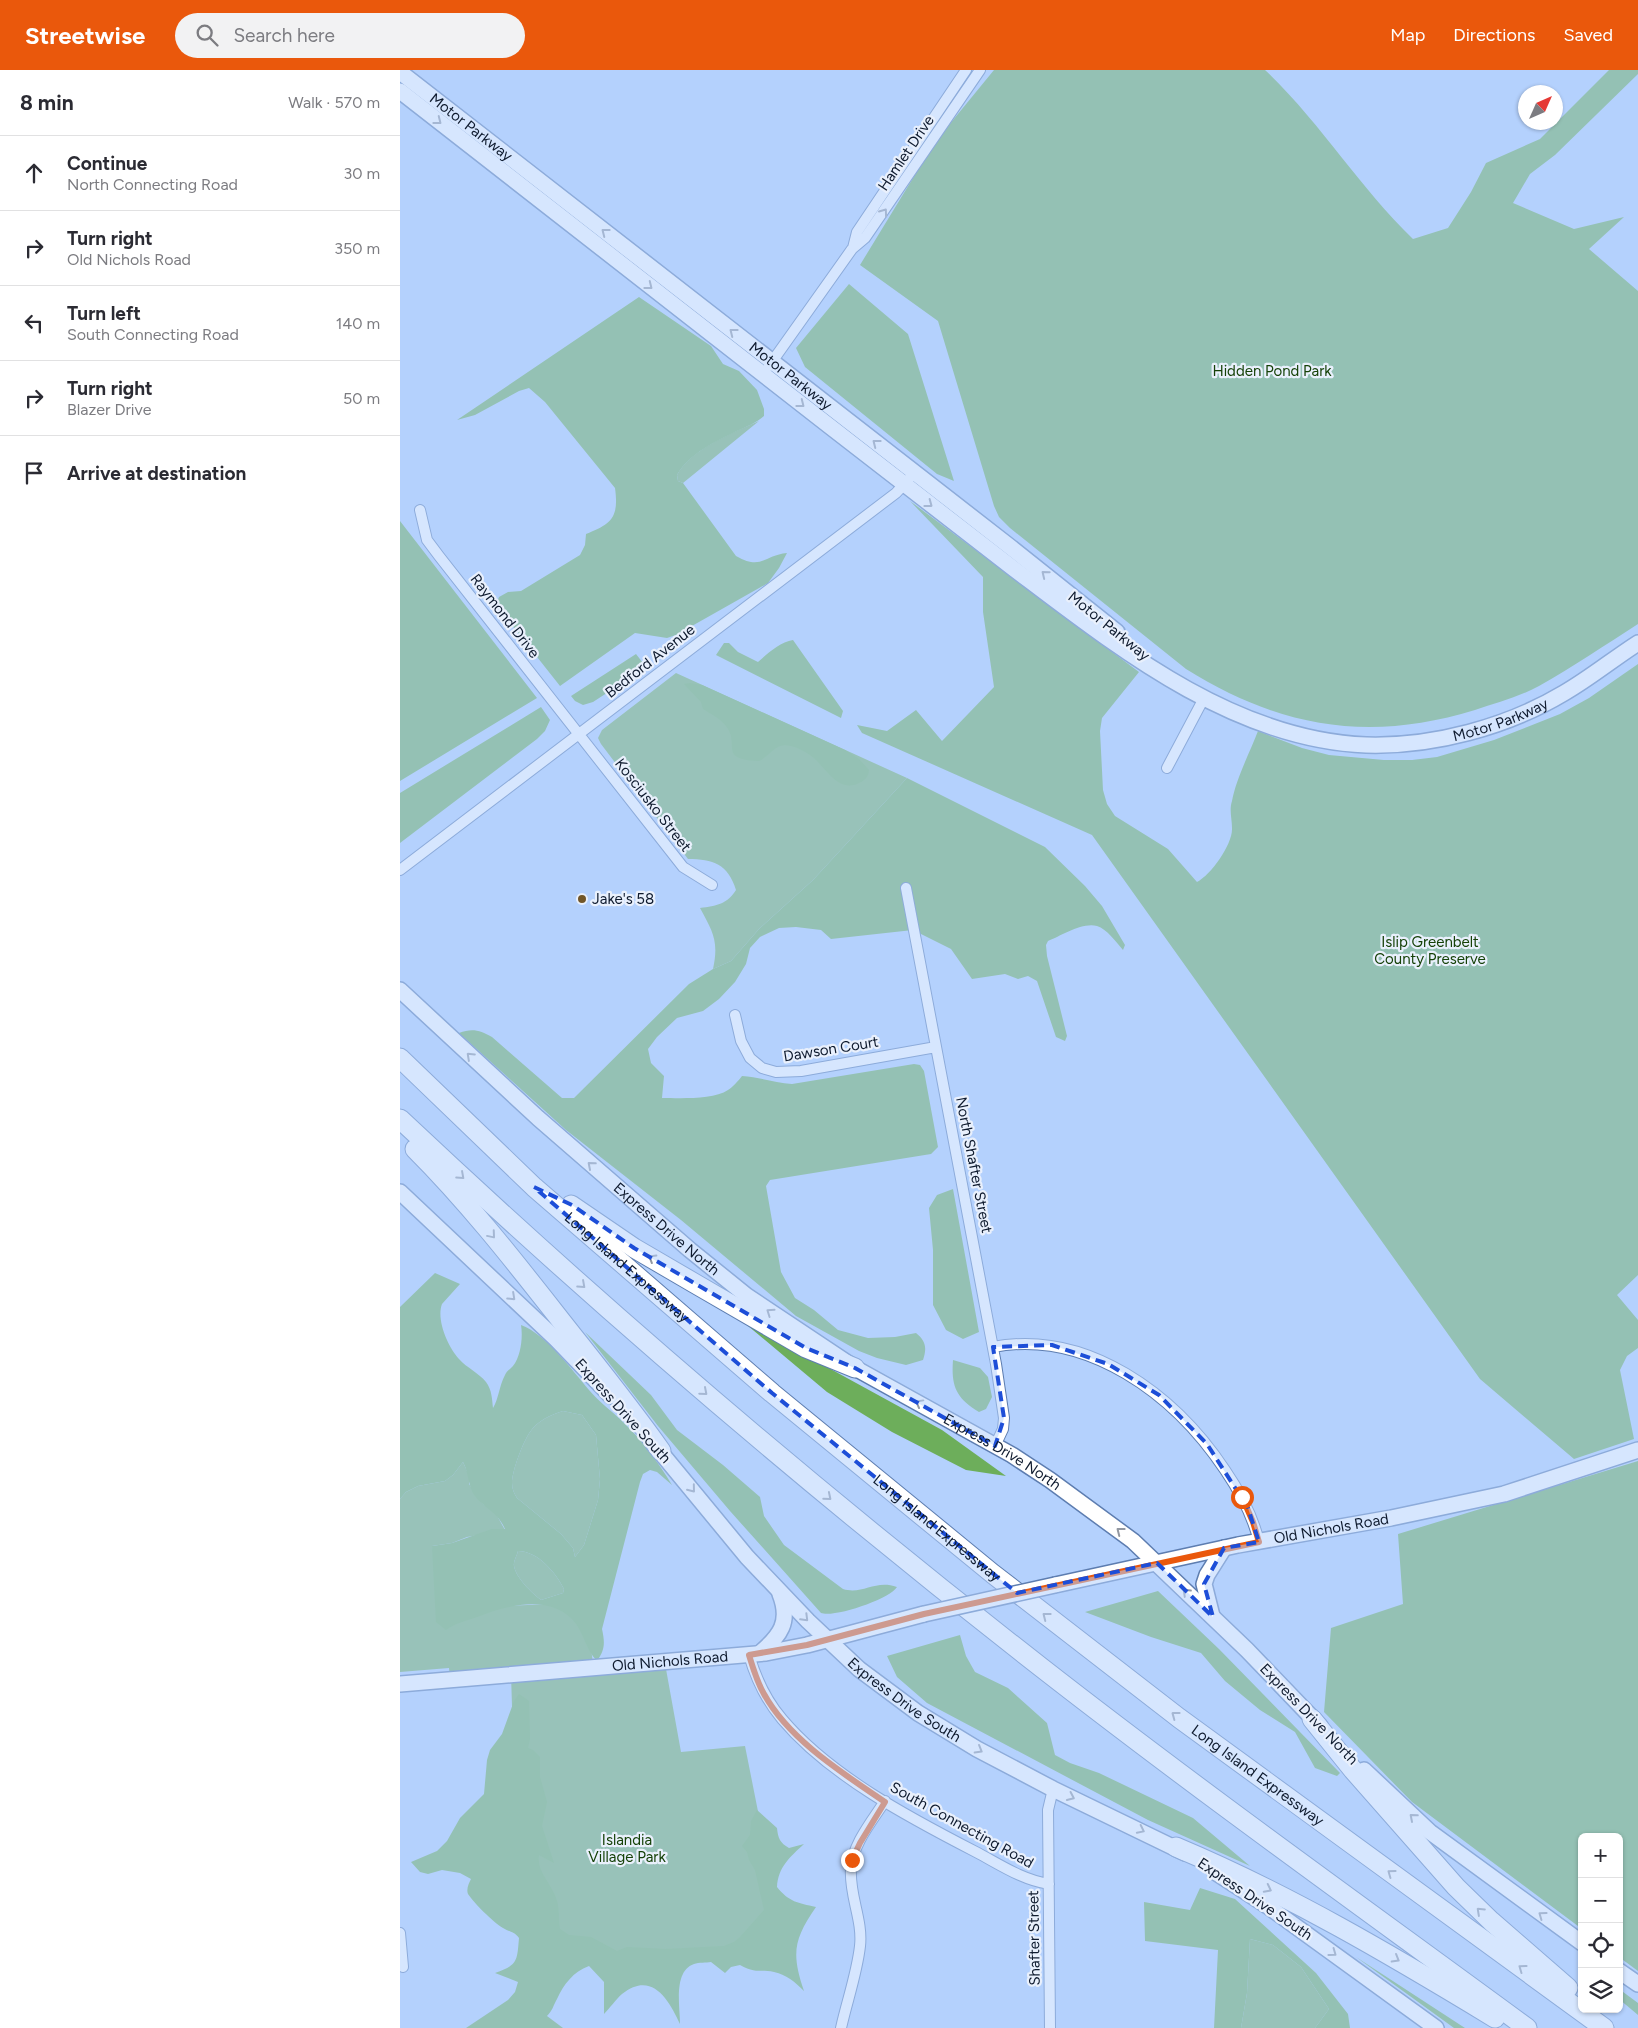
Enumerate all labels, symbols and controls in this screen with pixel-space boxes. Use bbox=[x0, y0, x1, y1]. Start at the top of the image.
search box bbox=[175, 13, 525, 58]
text: Streetwise bbox=[25, 21, 145, 50]
icon: search bbox=[193, 21, 221, 49]
text: Search here bbox=[233, 24, 335, 47]
text: Map bbox=[1390, 24, 1425, 46]
text: Directions bbox=[1453, 24, 1535, 46]
text: Saved bbox=[1563, 24, 1613, 46]
north arrow bbox=[1518, 85, 1563, 130]
street label: Motor Parkway bbox=[426, 89, 516, 165]
text: 8 min bbox=[20, 90, 74, 115]
text: Walk · 570 m bbox=[288, 93, 380, 112]
street label: Hamlet Drive bbox=[874, 112, 938, 194]
one-way arrow bbox=[433, 116, 442, 125]
text: Continue bbox=[67, 152, 147, 175]
icon: ahead bbox=[20, 159, 48, 187]
text: 30 m bbox=[343, 164, 380, 183]
text: North Connecting Road bbox=[67, 175, 238, 194]
one-way arrow bbox=[878, 208, 887, 217]
text: Turn right bbox=[67, 227, 153, 250]
one-way arrow bbox=[602, 230, 611, 238]
icon: right bbox=[20, 234, 48, 262]
text: 350 m bbox=[334, 239, 380, 258]
text: Old Nichols Road bbox=[67, 250, 191, 269]
one-way arrow bbox=[643, 280, 652, 288]
text: Turn left bbox=[67, 302, 141, 325]
icon: left bbox=[20, 309, 48, 337]
text: 140 m bbox=[336, 314, 380, 333]
text: South Connecting Road bbox=[67, 325, 239, 344]
one-way arrow bbox=[730, 330, 739, 338]
street label: Motor Parkway bbox=[746, 338, 836, 414]
park label: Hidden Pond Park bbox=[1212, 362, 1332, 380]
text: Turn right bbox=[67, 377, 153, 400]
icon: right bbox=[20, 384, 48, 412]
text: 50 m bbox=[343, 389, 380, 408]
one-way arrow bbox=[795, 399, 804, 407]
text: Blazer Drive bbox=[67, 400, 151, 419]
one-way arrow bbox=[872, 440, 882, 449]
icon: arrive bbox=[20, 459, 48, 487]
text: Arrive at destination bbox=[67, 462, 246, 485]
one-way arrow bbox=[923, 498, 932, 506]
street label: Raymond Drive bbox=[467, 570, 543, 662]
one-way arrow bbox=[1042, 572, 1051, 580]
street label: Motor Parkway bbox=[1064, 588, 1154, 665]
street label: Bedford Avenue bbox=[602, 620, 698, 702]
street label: Motor Parkway bbox=[1451, 694, 1551, 745]
street label: Kosciusko Street bbox=[611, 755, 695, 855]
place label: Jake's 58 bbox=[592, 890, 654, 908]
marker: Jake's 58 bbox=[576, 893, 588, 905]
park label: Islip Greenbelt County Preserve bbox=[1374, 933, 1486, 968]
street label: Dawson Court bbox=[782, 1033, 880, 1065]
one-way arrow bbox=[466, 1053, 475, 1062]
street label: North Shafter Street bbox=[952, 1095, 996, 1235]
one-way arrow bbox=[587, 1161, 596, 1170]
one-way arrow bbox=[456, 1170, 465, 1179]
street label: Express Drive North bbox=[610, 1179, 723, 1279]
street label: Long Island Expressway bbox=[561, 1208, 693, 1327]
one-way arrow bbox=[486, 1229, 495, 1238]
one-way arrow bbox=[649, 1255, 658, 1265]
one-way arrow bbox=[576, 1279, 585, 1288]
one-way arrow bbox=[506, 1291, 515, 1300]
one-way arrow bbox=[766, 1309, 776, 1318]
street label: Express Drive South bbox=[571, 1355, 675, 1467]
one-way arrow bbox=[698, 1387, 707, 1395]
one-way arrow bbox=[915, 1399, 924, 1409]
street label: Express Drive North bbox=[940, 1410, 1064, 1494]
street label: Long Island Expressway bbox=[870, 1471, 1004, 1586]
one-way arrow bbox=[686, 1483, 695, 1492]
route start bbox=[1231, 1486, 1254, 1509]
one-way arrow bbox=[823, 1491, 832, 1500]
street label: Old Nichols Road bbox=[1272, 1510, 1390, 1548]
one-way arrow bbox=[1117, 1528, 1126, 1536]
one-way arrow bbox=[1183, 1589, 1192, 1598]
one-way arrow bbox=[799, 1612, 808, 1621]
one-way arrow bbox=[1043, 1613, 1052, 1621]
street label: Old Nichols Road bbox=[611, 1647, 729, 1675]
street label: Express Drive South bbox=[844, 1654, 964, 1746]
street label: Express Drive North bbox=[1256, 1660, 1362, 1768]
one-way arrow bbox=[1171, 1712, 1181, 1721]
street label: Long Island Expressway bbox=[1188, 1721, 1327, 1830]
one-way arrow bbox=[974, 1743, 983, 1753]
street label: South Connecting Road bbox=[887, 1778, 1037, 1872]
one-way arrow bbox=[1066, 1791, 1075, 1802]
one-way arrow bbox=[1410, 1814, 1419, 1822]
one-way arrow bbox=[1136, 1824, 1145, 1834]
park label: Islandia Village Park bbox=[588, 1831, 666, 1866]
map controls bbox=[1578, 1833, 1623, 2013]
button: + bbox=[1578, 1833, 1623, 1878]
route end bbox=[841, 1849, 864, 1872]
street label: Express Drive South bbox=[1194, 1854, 1316, 1944]
one-way arrow bbox=[1387, 1870, 1397, 1879]
button: − bbox=[1578, 1878, 1623, 1923]
one-way arrow bbox=[1263, 1883, 1272, 1893]
street label: Shafter Street bbox=[1024, 1890, 1044, 1986]
one-way arrow bbox=[1477, 1908, 1486, 1917]
one-way arrow bbox=[1538, 1912, 1548, 1921]
button: locate bbox=[1578, 1923, 1623, 1968]
one-way arrow bbox=[1327, 1946, 1336, 1956]
one-way arrow bbox=[1391, 1953, 1400, 1963]
one-way arrow bbox=[1519, 1966, 1528, 1974]
button: layers bbox=[1578, 1968, 1623, 2013]

